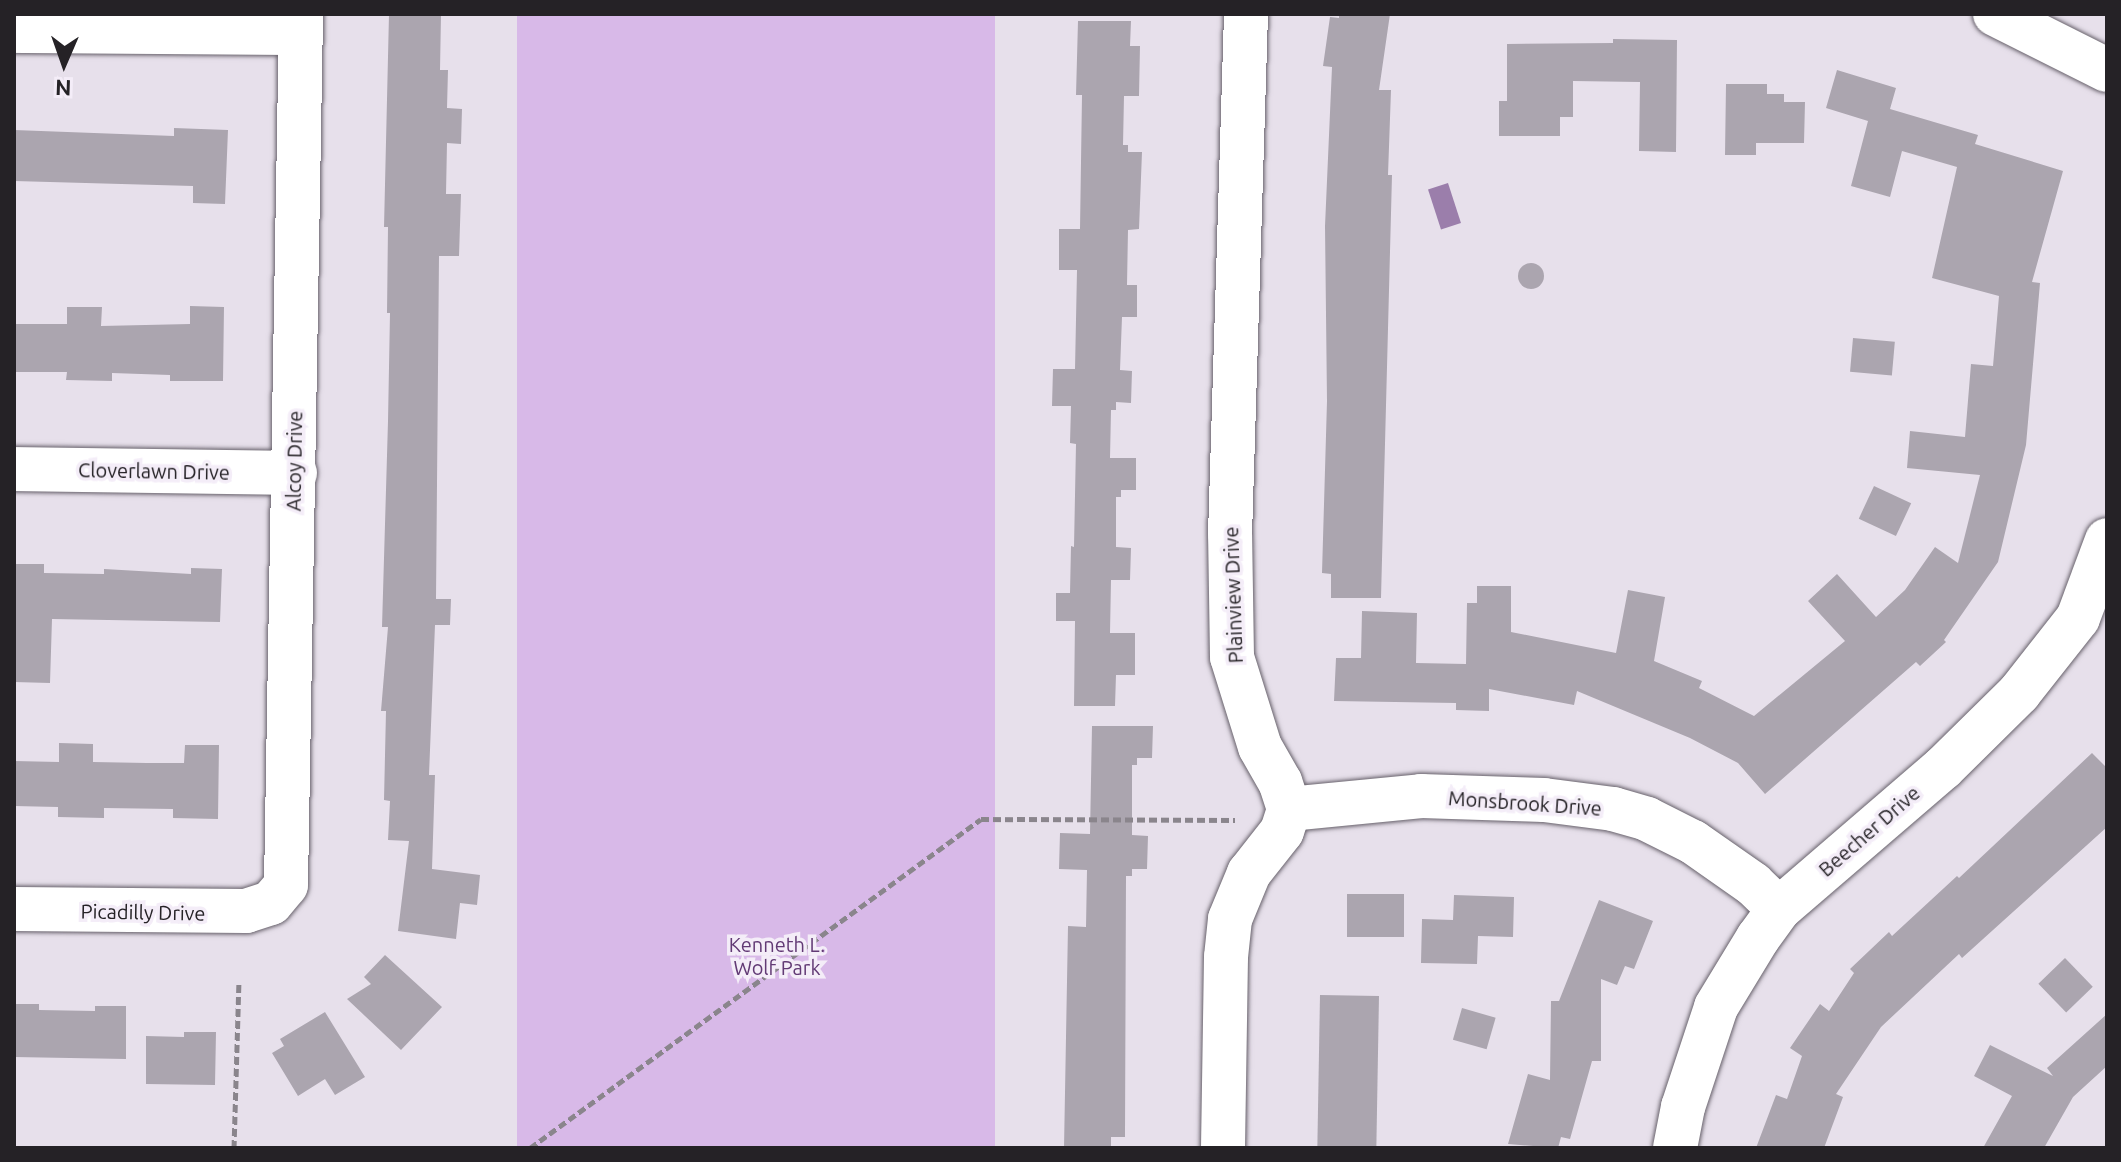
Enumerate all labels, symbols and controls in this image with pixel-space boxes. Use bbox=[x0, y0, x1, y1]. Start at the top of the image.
north arrow bbox=[24, 24, 104, 104]
text: N bbox=[55, 76, 72, 101]
street label: Alcoy Drive bbox=[281, 410, 307, 512]
street label: Cloverlawn Drive bbox=[78, 458, 230, 484]
street label: Plainview Drive bbox=[1219, 526, 1247, 664]
street label: Beecher Drive bbox=[1814, 781, 1924, 881]
street label: Monsbrook Drive bbox=[1447, 786, 1603, 820]
street label: Picadilly Drive bbox=[80, 899, 206, 925]
park label: Kenneth L. Wolf Park bbox=[729, 932, 825, 979]

